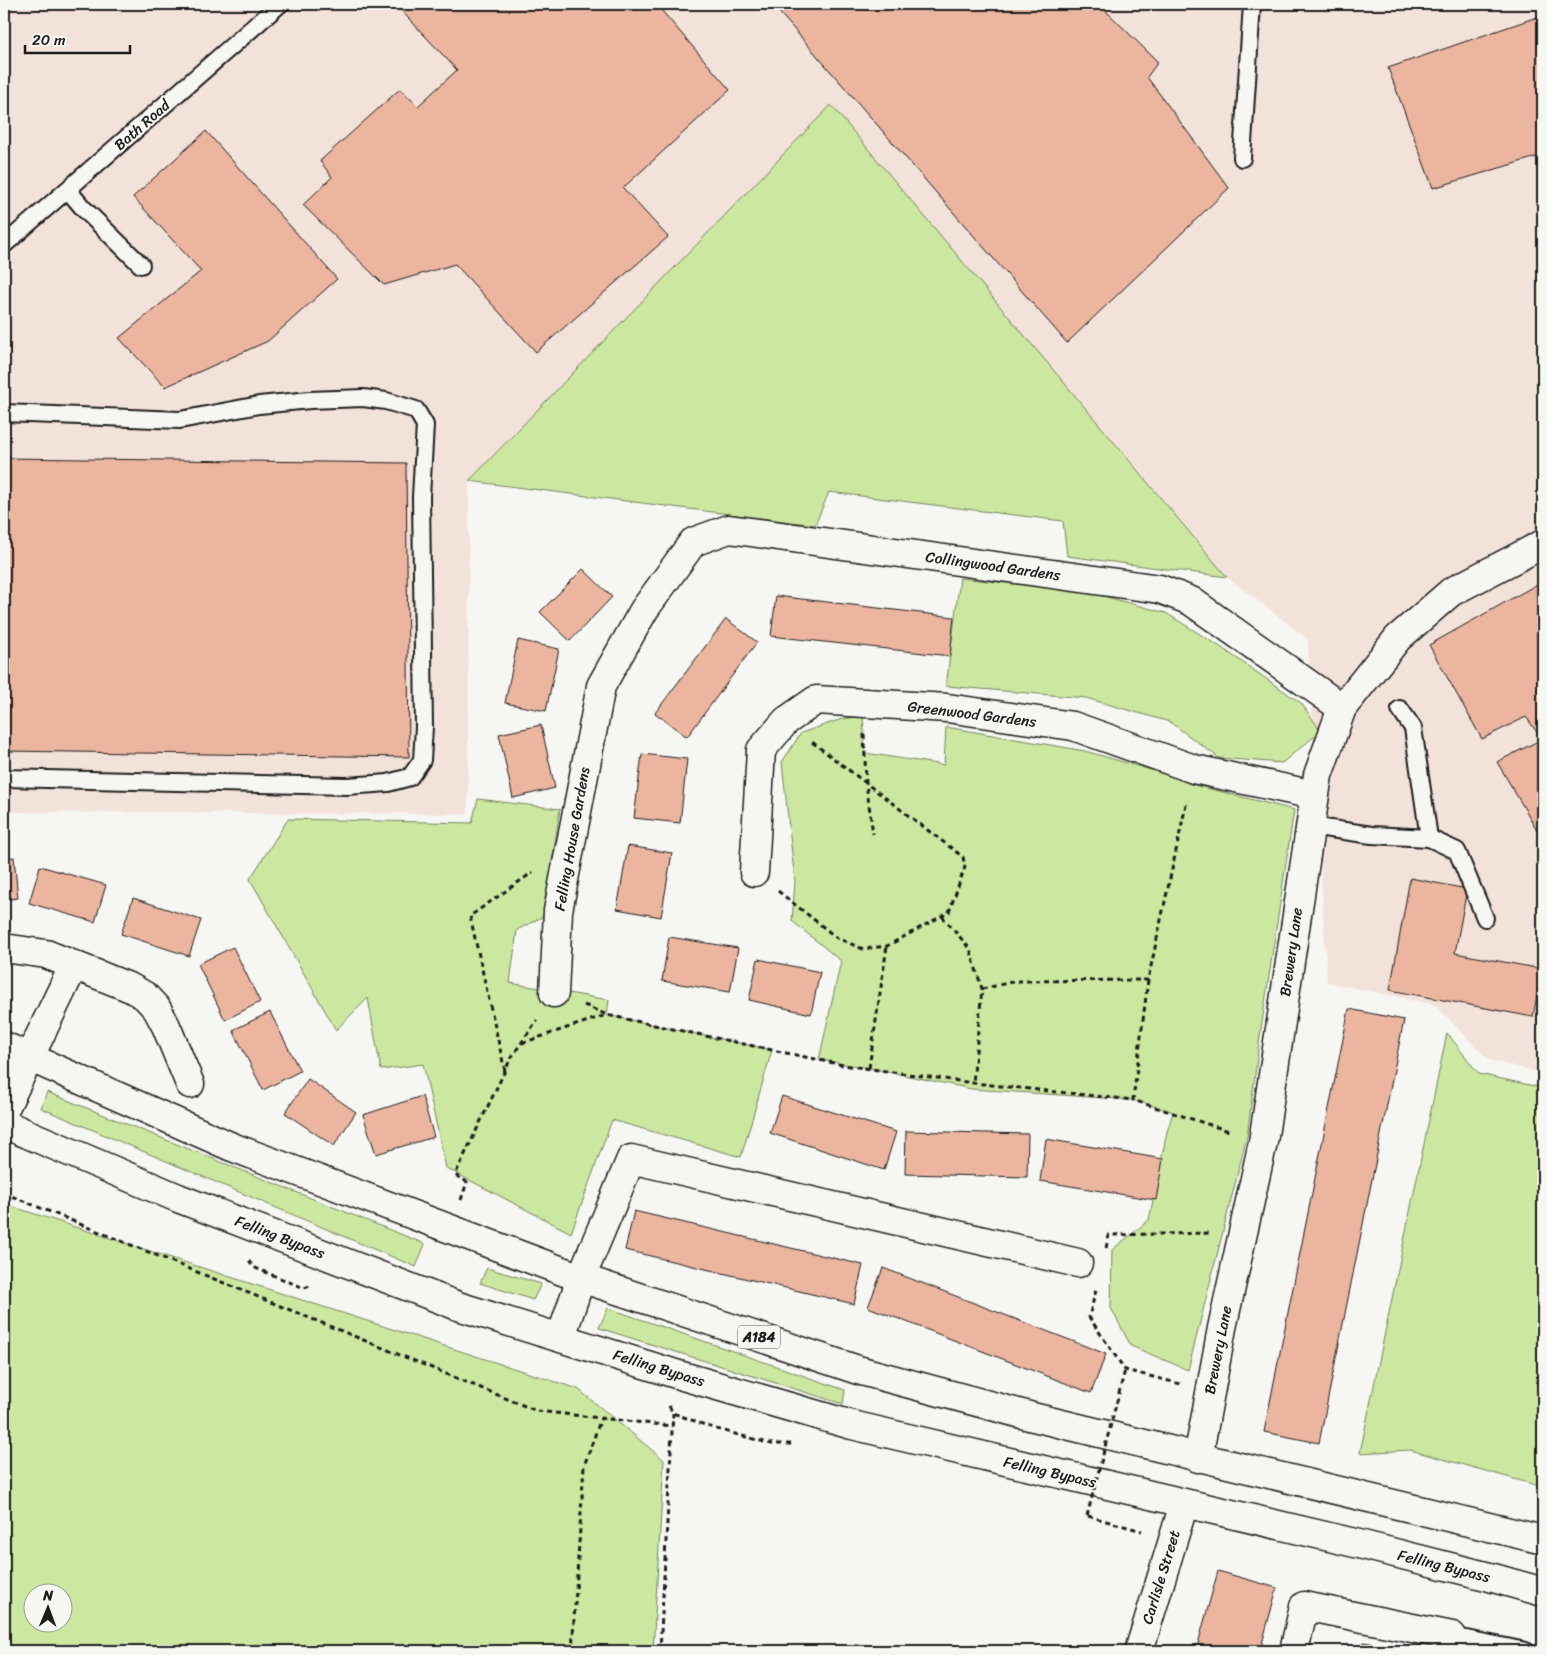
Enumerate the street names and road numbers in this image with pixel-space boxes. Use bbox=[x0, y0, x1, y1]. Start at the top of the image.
street label: Bath Road bbox=[108, 92, 177, 157]
street label: Collingwood Gardens bbox=[924, 544, 1062, 588]
street label: Greenwood Gardens bbox=[906, 693, 1038, 735]
street label: Felling House Gardens bbox=[547, 764, 598, 913]
street label: Brewery Lane bbox=[1272, 906, 1310, 998]
street label: Felling Bypass bbox=[231, 1208, 329, 1266]
street label: Brewery Lane bbox=[1197, 1303, 1239, 1396]
road number: A184 bbox=[738, 1325, 780, 1348]
street label: Felling Bypass bbox=[610, 1342, 708, 1394]
street label: Felling Bypass bbox=[1001, 1449, 1099, 1495]
street label: Carlisle Street bbox=[1134, 1526, 1188, 1627]
street label: Felling Bypass bbox=[1395, 1542, 1493, 1590]

